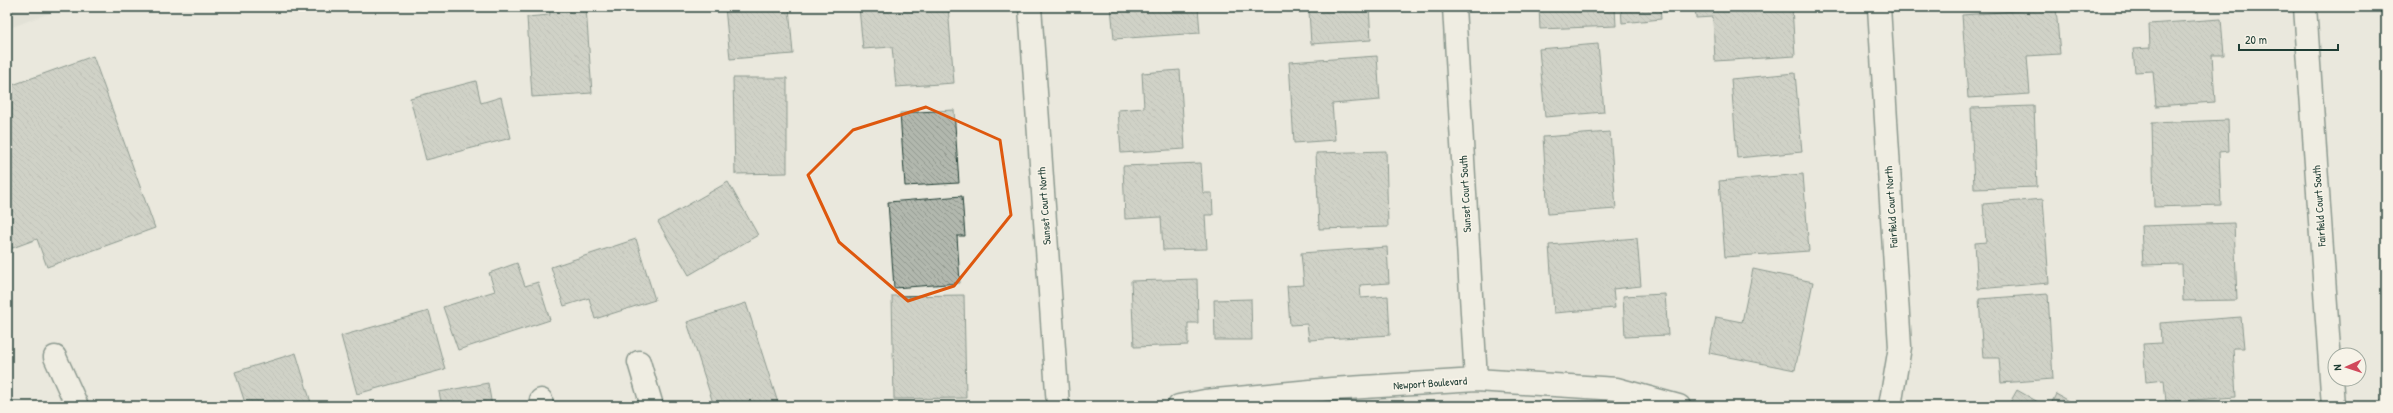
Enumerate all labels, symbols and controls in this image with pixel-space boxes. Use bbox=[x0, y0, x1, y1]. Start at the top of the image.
scale bar bbox=[2239, 26, 2338, 52]
text: 20 m bbox=[2245, 31, 2267, 48]
street label: Sunset Court South bbox=[1456, 155, 1474, 233]
street label: Fairfield Court North bbox=[1881, 165, 1901, 249]
street label: Fairfield Court South bbox=[2309, 165, 2329, 248]
street label: Sunset Court North bbox=[1034, 166, 1054, 245]
north arrow bbox=[2327, 347, 2367, 387]
text: N bbox=[2330, 364, 2344, 371]
street label: Newport Boulevard bbox=[1393, 373, 1468, 393]

